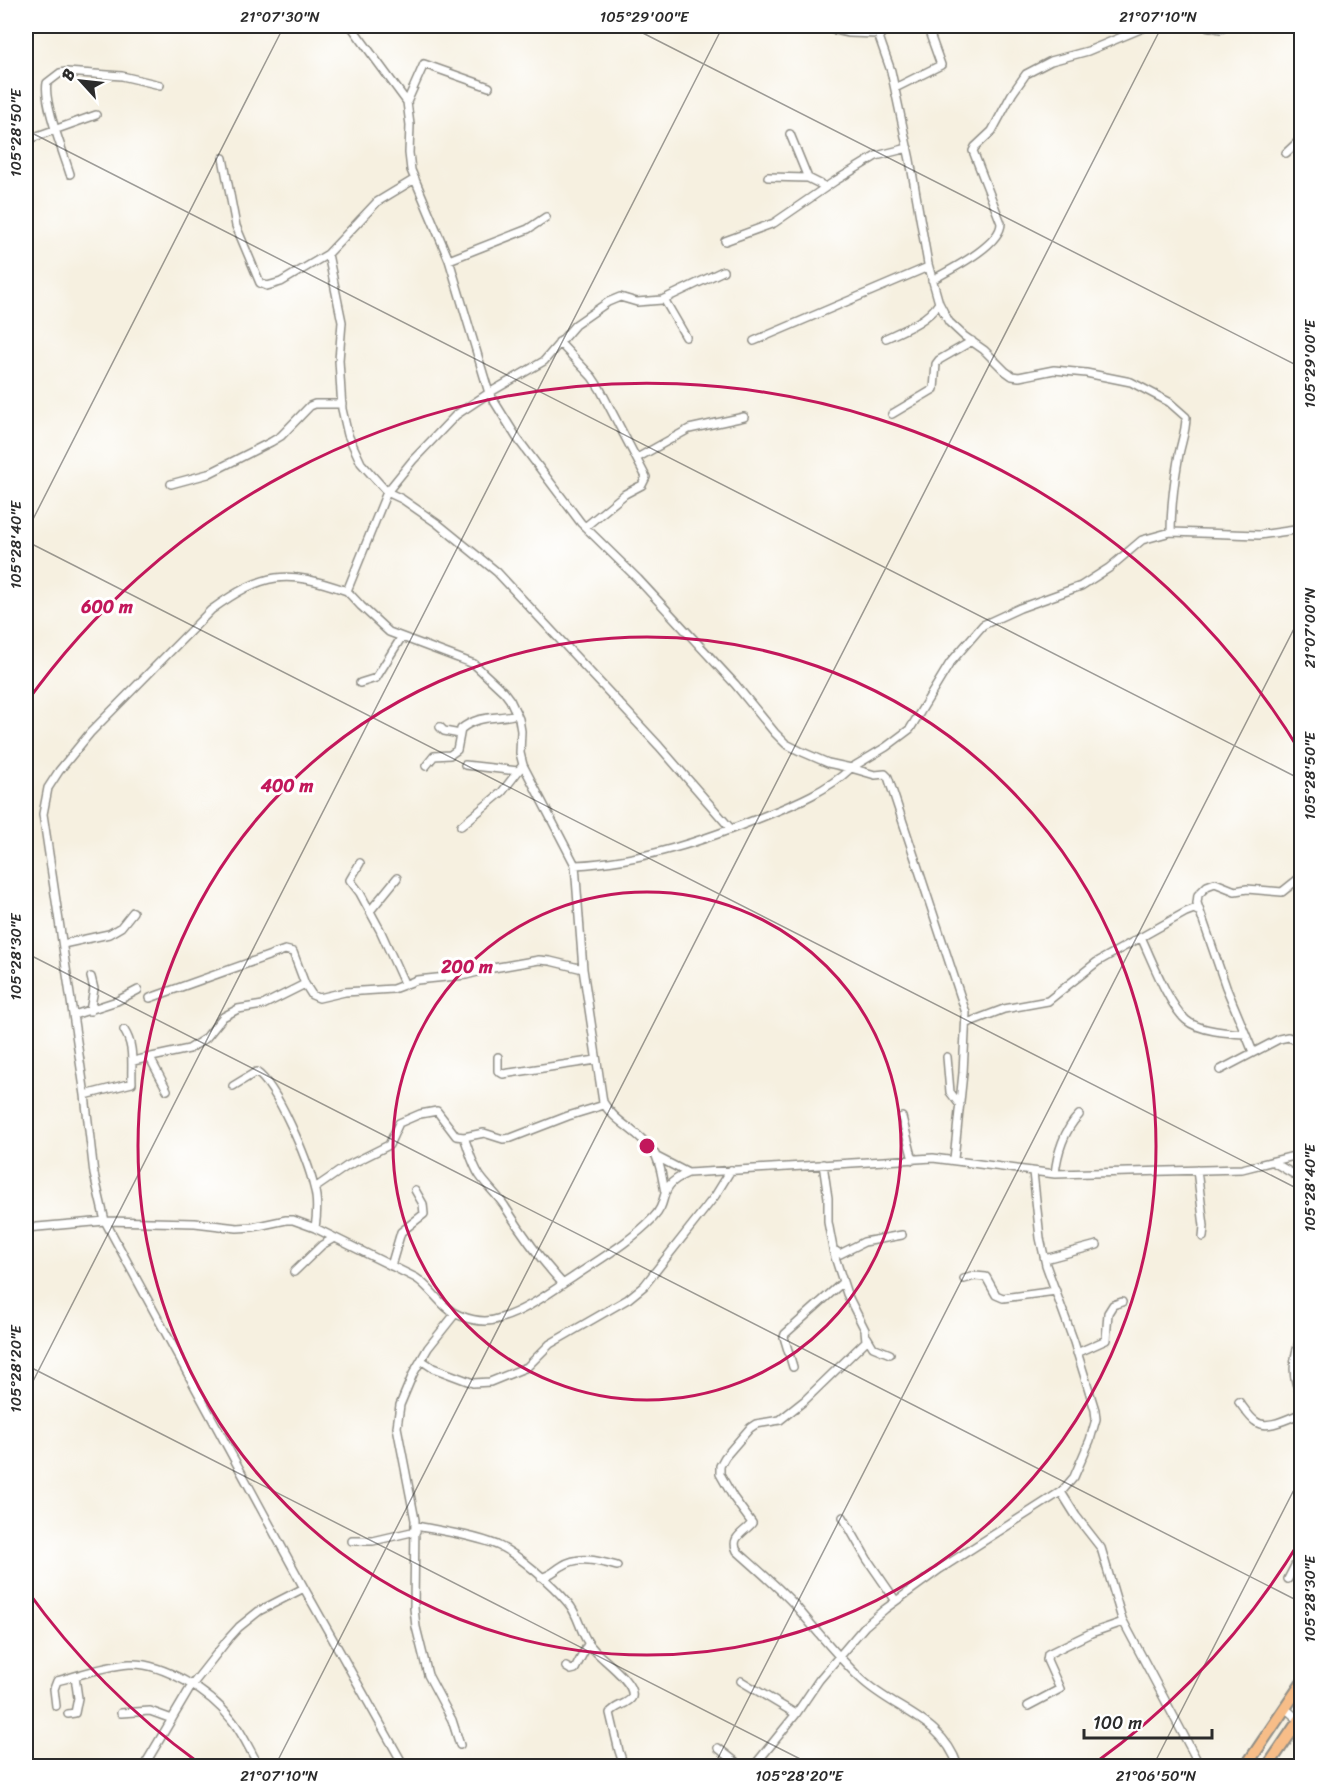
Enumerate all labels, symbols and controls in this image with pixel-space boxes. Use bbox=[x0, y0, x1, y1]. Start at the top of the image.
text: 21°07'30"N bbox=[240, 4, 320, 30]
text: 105°29'00"E bbox=[600, 4, 690, 30]
text: 21°07'10"N bbox=[1119, 4, 1197, 30]
north arrow bbox=[51, 51, 111, 111]
text: B bbox=[53, 63, 84, 86]
text: 105°28'50"E bbox=[3, 87, 29, 177]
text: 105°29'00"E bbox=[1297, 318, 1323, 408]
text: 105°28'40"E bbox=[3, 499, 29, 589]
text: 21°07'00"N bbox=[1297, 587, 1323, 668]
text: 600 m bbox=[80, 591, 133, 623]
text: 105°28'50"E bbox=[1297, 730, 1323, 820]
text: 400 m bbox=[260, 770, 313, 802]
text: 105°28'30"E bbox=[3, 912, 29, 1001]
text: 200 m bbox=[440, 951, 493, 983]
centre of rings bbox=[637, 1136, 657, 1156]
text: 105°28'40"E bbox=[1297, 1142, 1323, 1232]
text: 105°28'20"E bbox=[3, 1324, 29, 1413]
text: 105°28'30"E bbox=[1297, 1554, 1323, 1643]
scale bar bbox=[1084, 1702, 1212, 1740]
text: 100 m bbox=[1093, 1707, 1142, 1739]
text: 21°07'10"N bbox=[240, 1763, 318, 1789]
text: 105°28'20"E bbox=[755, 1763, 844, 1789]
text: 21°06'50"N bbox=[1116, 1763, 1197, 1789]

